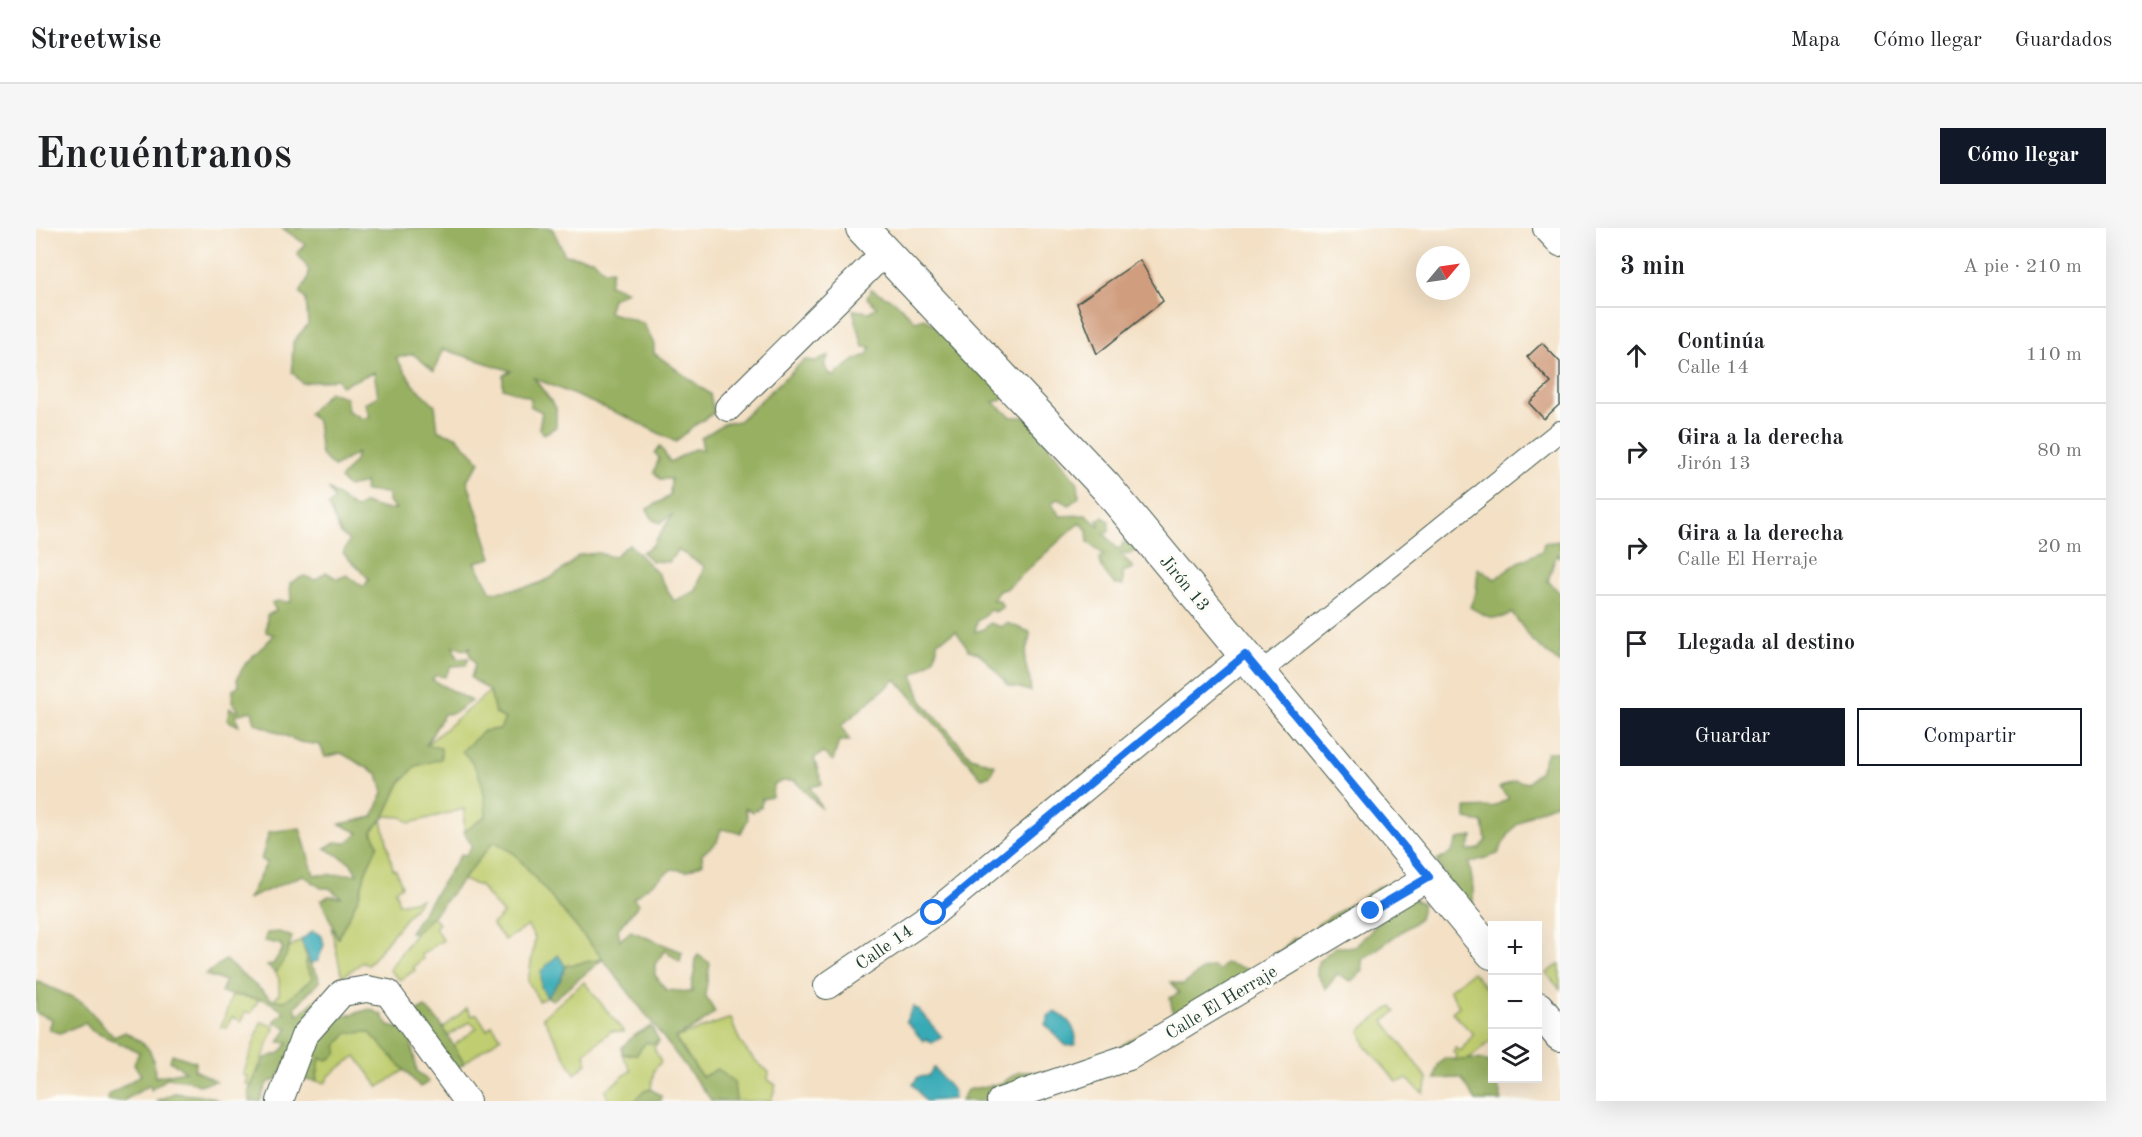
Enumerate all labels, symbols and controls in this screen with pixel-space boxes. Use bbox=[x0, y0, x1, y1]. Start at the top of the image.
text: Streetwise bbox=[30, 27, 162, 55]
text: Mapa bbox=[1791, 30, 1840, 51]
text: Cómo llegar bbox=[1873, 30, 1982, 51]
text: Guardados bbox=[2015, 30, 2112, 51]
button: Cómo llegar bbox=[1940, 128, 2106, 184]
text: Encuéntranos bbox=[36, 135, 292, 177]
north arrow bbox=[1416, 246, 1470, 300]
text: 3 min bbox=[1620, 254, 1685, 280]
text: A pie · 210 m bbox=[1963, 257, 2082, 277]
text: Continúa bbox=[1677, 331, 1765, 353]
icon: ahead bbox=[1620, 339, 1653, 372]
text: 110 m bbox=[2026, 345, 2082, 365]
text: Calle 14 bbox=[1677, 358, 1749, 378]
text: Gira a la derecha bbox=[1677, 427, 1844, 449]
icon: right bbox=[1620, 435, 1653, 468]
text: 80 m bbox=[2037, 441, 2082, 461]
text: Jirón 13 bbox=[1677, 454, 1751, 474]
text: Gira a la derecha bbox=[1677, 523, 1844, 545]
icon: right bbox=[1620, 531, 1653, 564]
text: 20 m bbox=[2037, 537, 2082, 557]
text: Calle El Herraje bbox=[1677, 550, 1818, 570]
street label: Jirón 13 bbox=[1156, 552, 1213, 615]
icon: arrive bbox=[1620, 627, 1653, 660]
text: Llegada al destino bbox=[1677, 632, 1855, 654]
button: Guardar bbox=[1620, 708, 1845, 766]
button: Compartir bbox=[1857, 708, 2082, 766]
route end bbox=[1357, 897, 1383, 923]
route start bbox=[920, 899, 946, 925]
map controls bbox=[1488, 921, 1542, 1083]
button: + bbox=[1488, 921, 1542, 975]
street label: Calle 14 bbox=[853, 922, 916, 974]
street label: Calle El Herraje bbox=[1163, 963, 1280, 1043]
button: − bbox=[1488, 975, 1542, 1029]
button: layers bbox=[1488, 1029, 1542, 1083]

